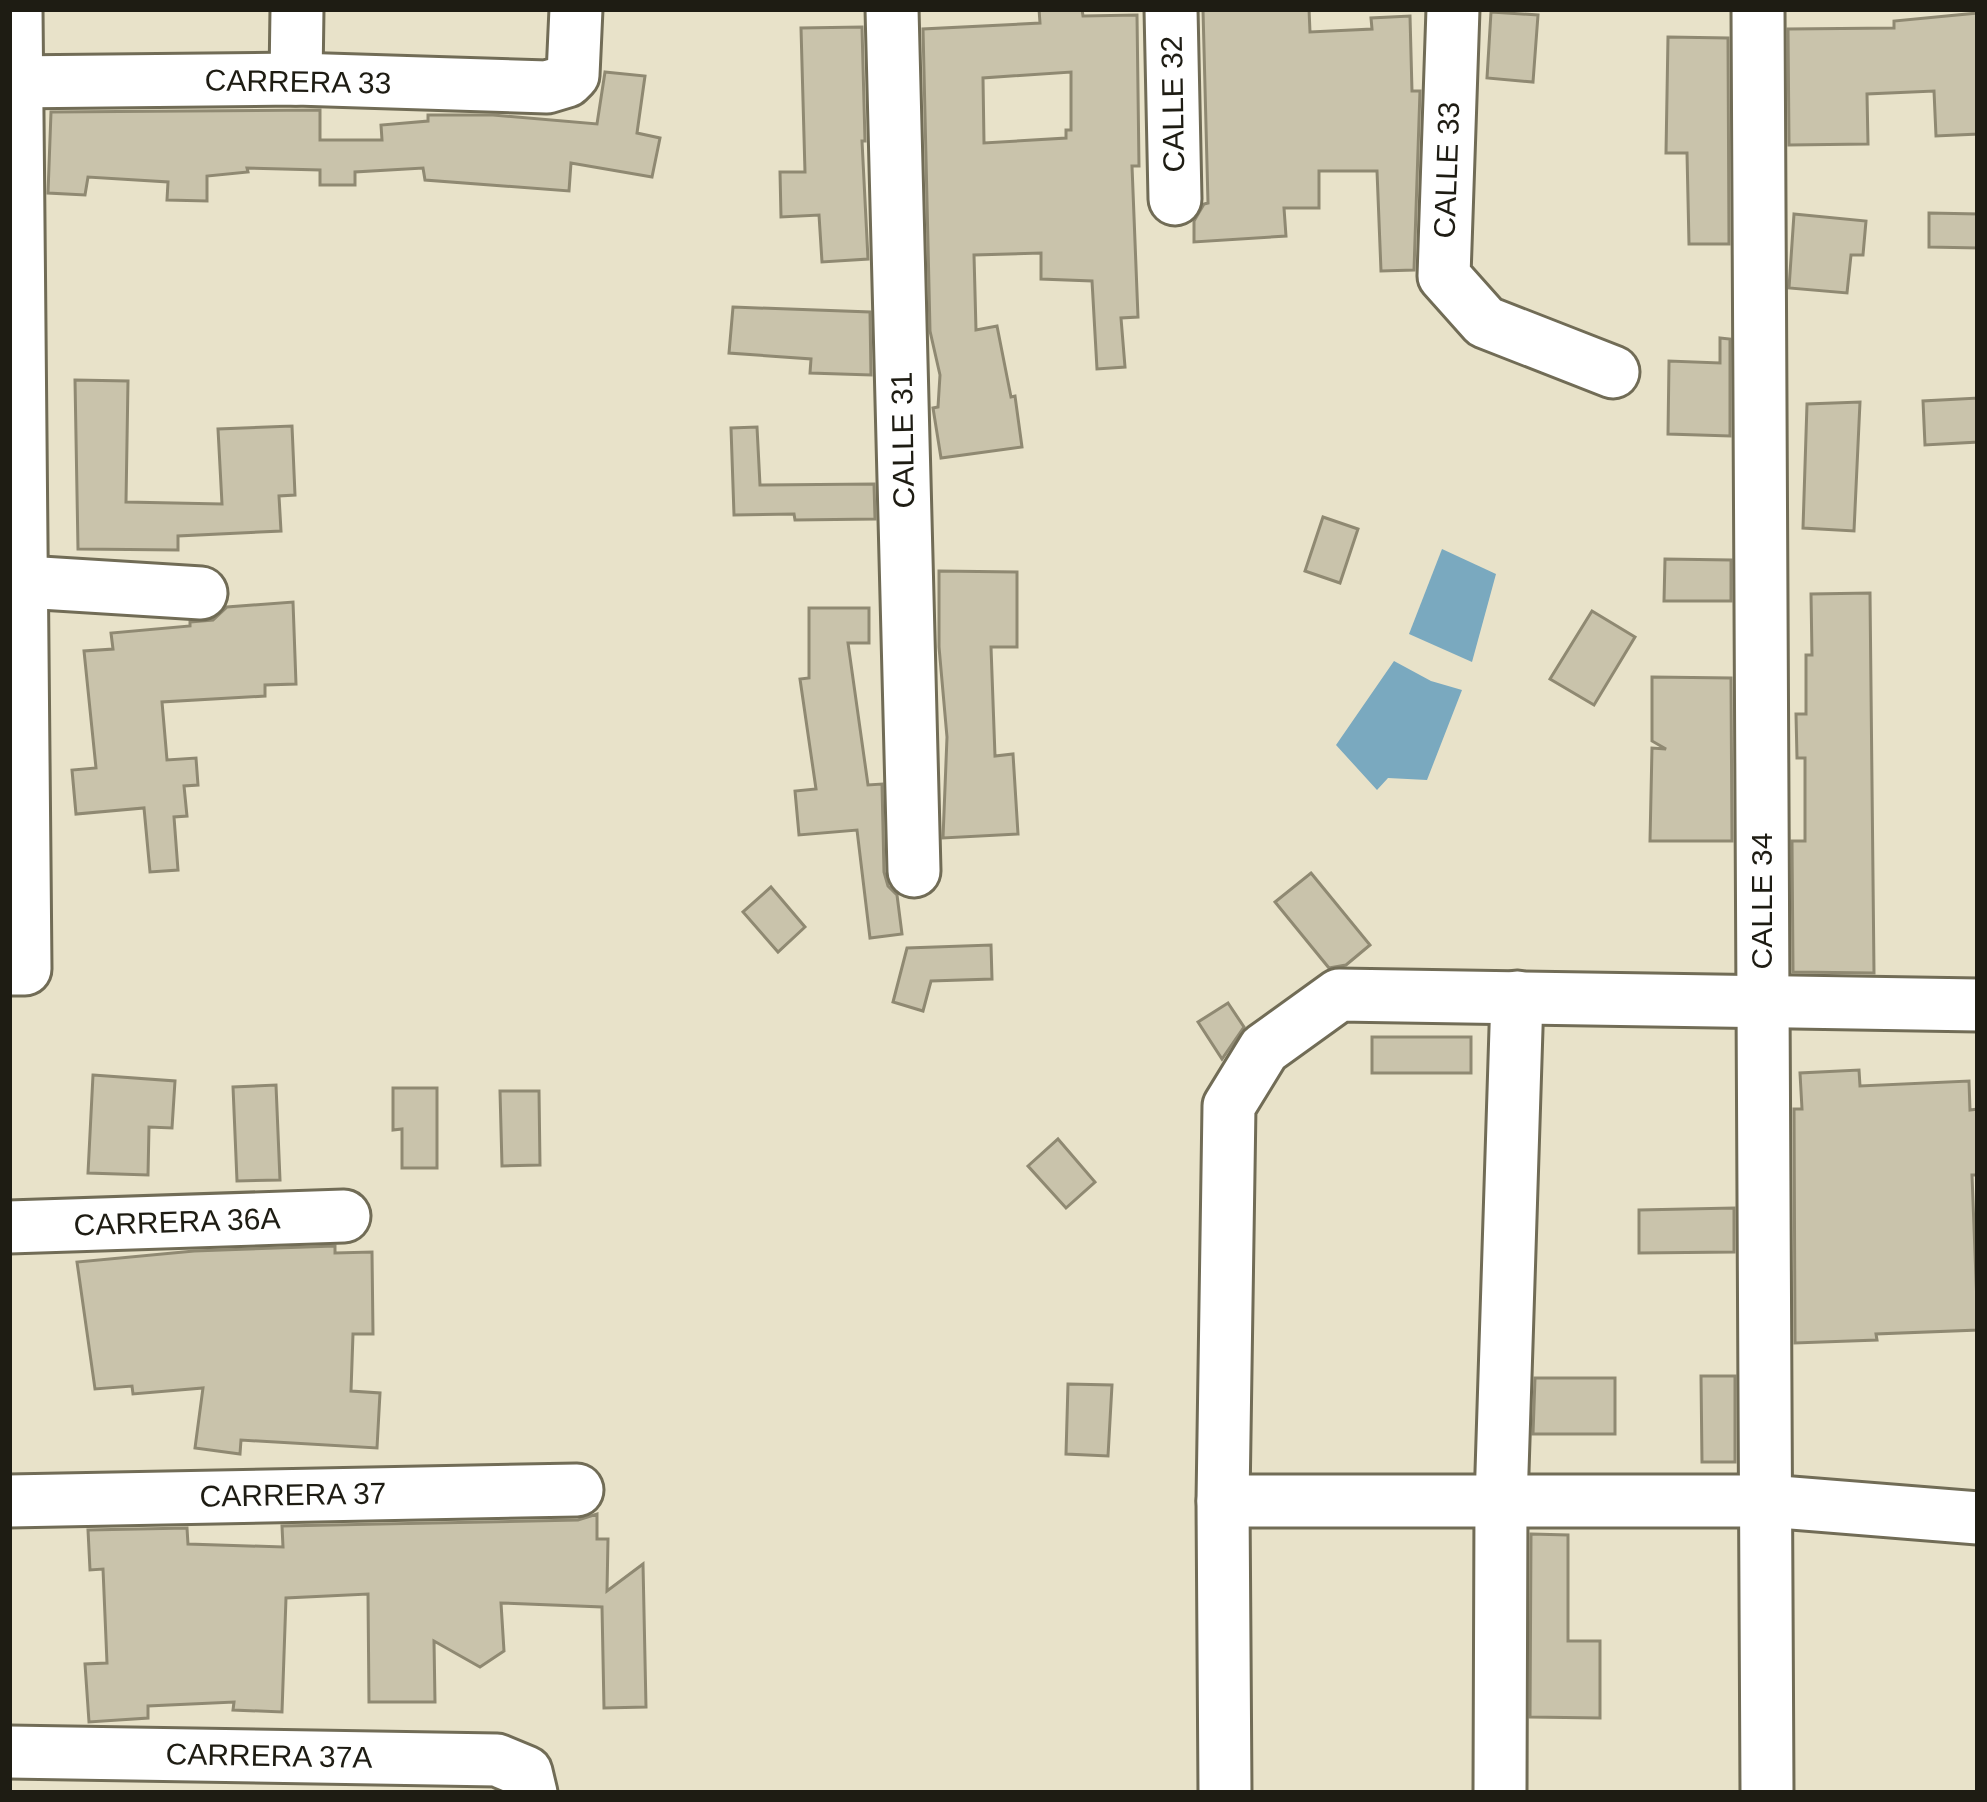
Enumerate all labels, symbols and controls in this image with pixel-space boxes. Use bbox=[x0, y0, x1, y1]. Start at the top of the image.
street label: CALLE 32 bbox=[1155, 35, 1190, 173]
street label: CARRERA 33 bbox=[204, 63, 392, 100]
street label: CALLE 33 bbox=[1428, 101, 1465, 239]
street label: CALLE 31 bbox=[885, 371, 920, 509]
street label: CALLE 34 bbox=[1745, 833, 1778, 969]
street label: CARRERA 36A bbox=[73, 1201, 281, 1242]
street label: CARRERA 37 bbox=[199, 1476, 387, 1513]
street label: CARRERA 37A bbox=[165, 1737, 373, 1774]

